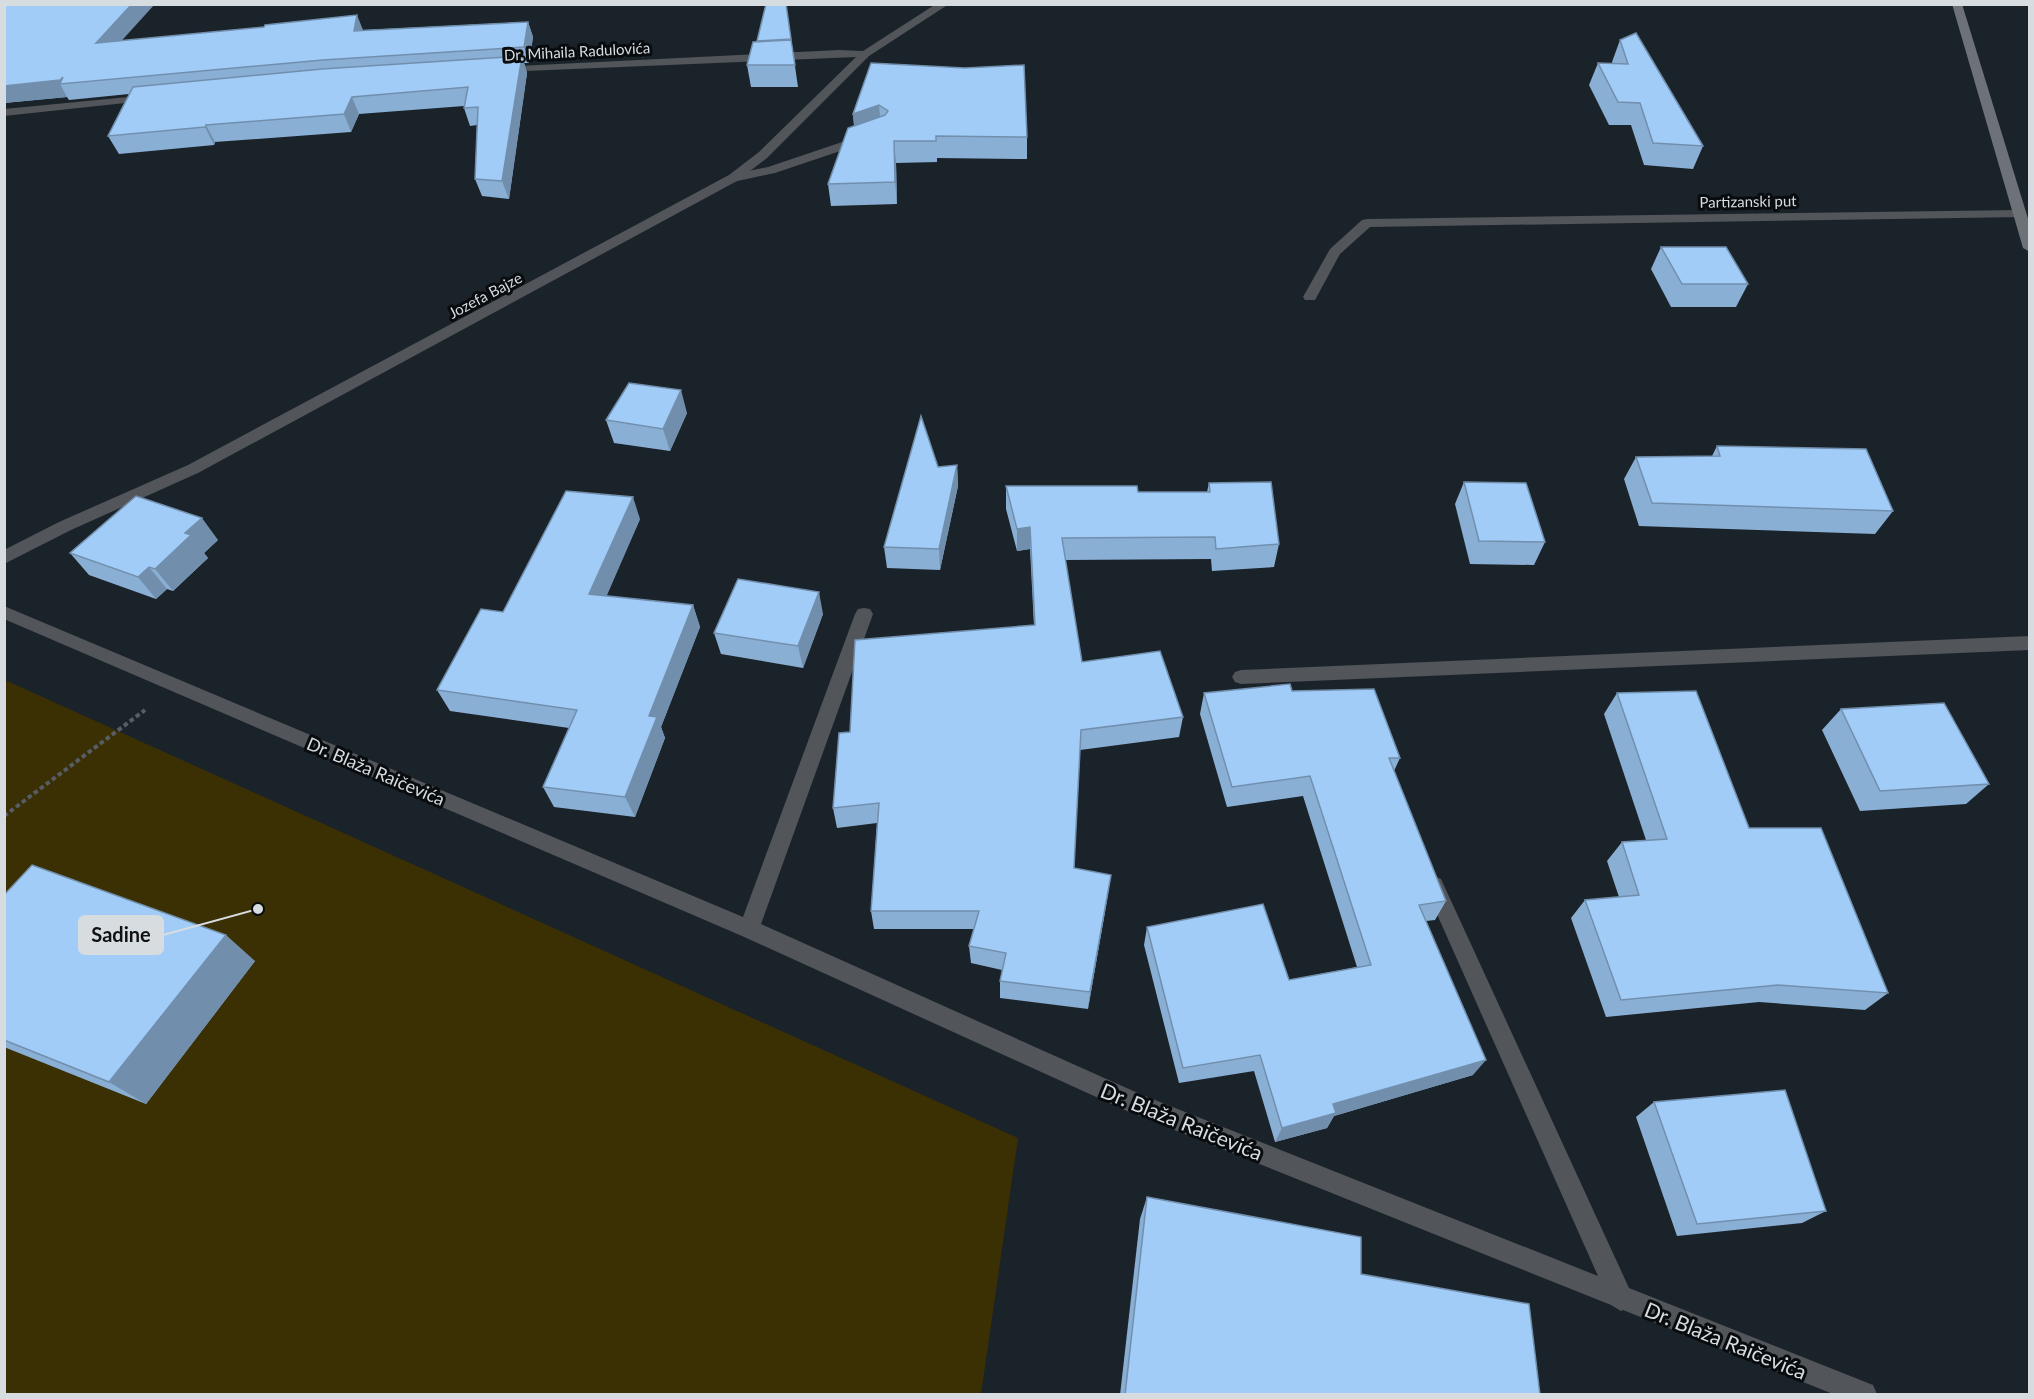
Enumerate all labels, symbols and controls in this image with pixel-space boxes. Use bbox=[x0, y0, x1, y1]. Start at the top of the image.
street label: Dr. Mihaila Radulovića bbox=[503, 38, 651, 64]
street label: Partizanski put bbox=[1699, 191, 1797, 211]
street label: Jozefa Bajze bbox=[445, 268, 525, 322]
street label: Dr. Blaža Raičevića bbox=[304, 732, 448, 810]
callout: Sadine bbox=[79, 916, 163, 954]
text: Sadine bbox=[91, 922, 151, 946]
street label: Dr. Blaža Raičevića bbox=[1097, 1077, 1267, 1165]
street label: Dr. Blaža Raičevića bbox=[1641, 1296, 1811, 1384]

